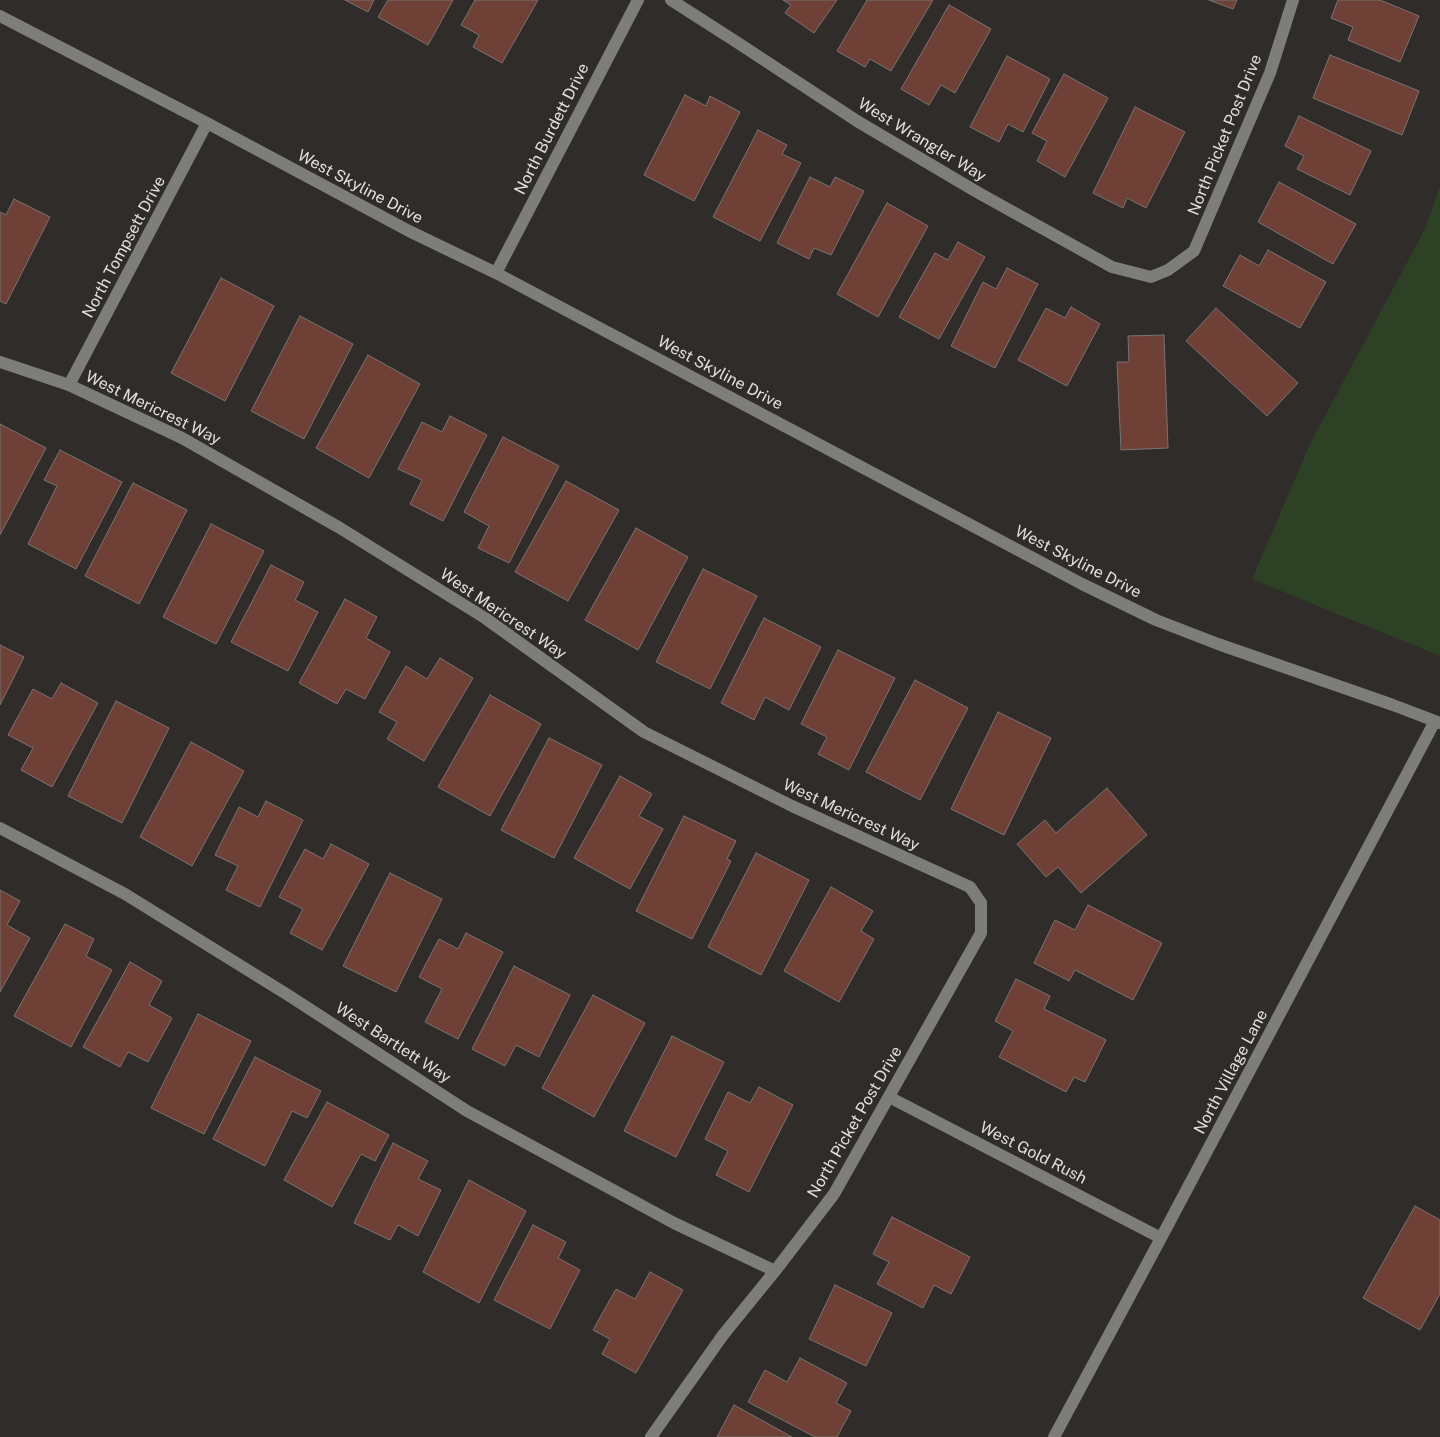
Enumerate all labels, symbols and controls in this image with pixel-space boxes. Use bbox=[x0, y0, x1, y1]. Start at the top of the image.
street label: North Picket Post Drive bbox=[1184, 52, 1266, 218]
street label: North Burdett Drive bbox=[511, 60, 593, 198]
street label: West Wrangler Way bbox=[854, 94, 990, 186]
street label: West Skyline Drive bbox=[294, 146, 426, 228]
street label: North Tompsett Drive bbox=[78, 173, 170, 321]
street label: West Skyline Drive bbox=[654, 332, 786, 414]
street label: West Mericrest Way bbox=[82, 367, 224, 449]
street label: West Skyline Drive bbox=[1012, 522, 1144, 602]
street label: West Mericrest Way bbox=[436, 565, 570, 663]
street label: West Mericrest Way bbox=[780, 775, 922, 855]
street label: West Bartlett Way bbox=[332, 999, 454, 1087]
street label: North Village Lane bbox=[1190, 1006, 1272, 1138]
street label: North Picket Post Drive bbox=[804, 1043, 906, 1201]
street label: West Gold Rush bbox=[976, 1118, 1090, 1188]

